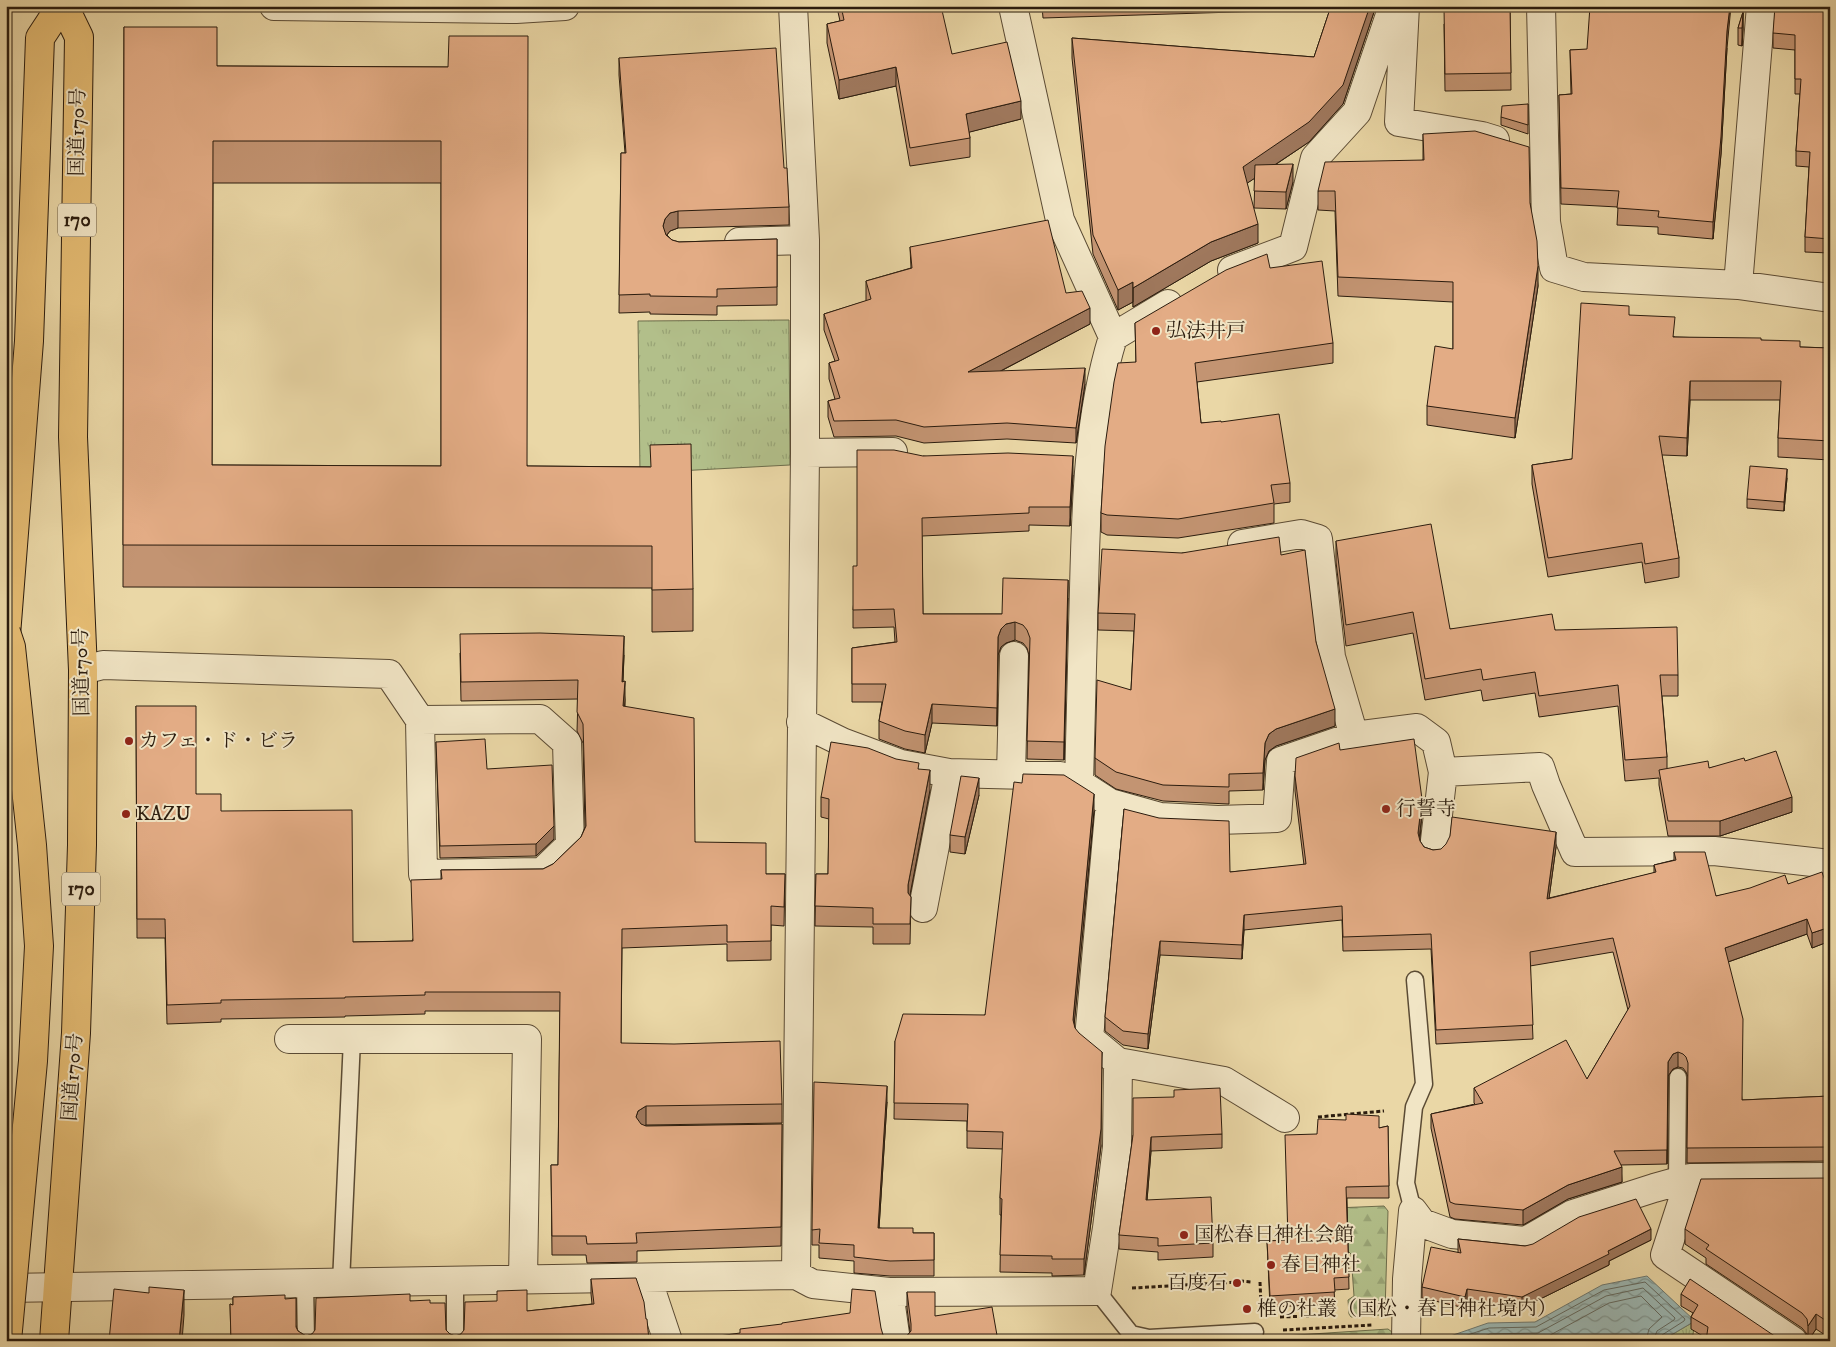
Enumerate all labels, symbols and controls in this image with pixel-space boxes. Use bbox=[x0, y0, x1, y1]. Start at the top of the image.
street label: 国道170号 bbox=[65, 87, 91, 177]
road number: 170 bbox=[58, 204, 96, 236]
place label: 弘法井戸 bbox=[1166, 319, 1246, 344]
marker: 弘法井戸 bbox=[1150, 325, 1162, 337]
street label: 国道170号 bbox=[69, 627, 95, 717]
place label: カフェ・ド・ビラ bbox=[139, 729, 298, 754]
marker: カフェ・ド・ビラ bbox=[123, 735, 135, 747]
place label: 行誓寺 bbox=[1396, 797, 1456, 822]
place label: KAZU bbox=[136, 802, 191, 827]
marker: 行誓寺 bbox=[1380, 803, 1392, 815]
marker: KAZU bbox=[120, 808, 132, 820]
road number: 170 bbox=[62, 872, 100, 906]
street label: 国道170号 bbox=[57, 1032, 89, 1122]
place label: 国松春日神社会館 bbox=[1194, 1223, 1354, 1248]
marker: 国松春日神社会館 bbox=[1178, 1229, 1190, 1241]
place label: 春日神社 bbox=[1281, 1253, 1361, 1278]
marker: 春日神社 bbox=[1265, 1259, 1277, 1271]
place label: 百度石 bbox=[1167, 1271, 1227, 1296]
marker: 百度石 bbox=[1231, 1277, 1243, 1289]
place label: 椎の社叢（国松・春日神社境内） bbox=[1257, 1297, 1557, 1322]
marker: 椎の社叢（国松・春日神社境内） bbox=[1241, 1303, 1253, 1315]

